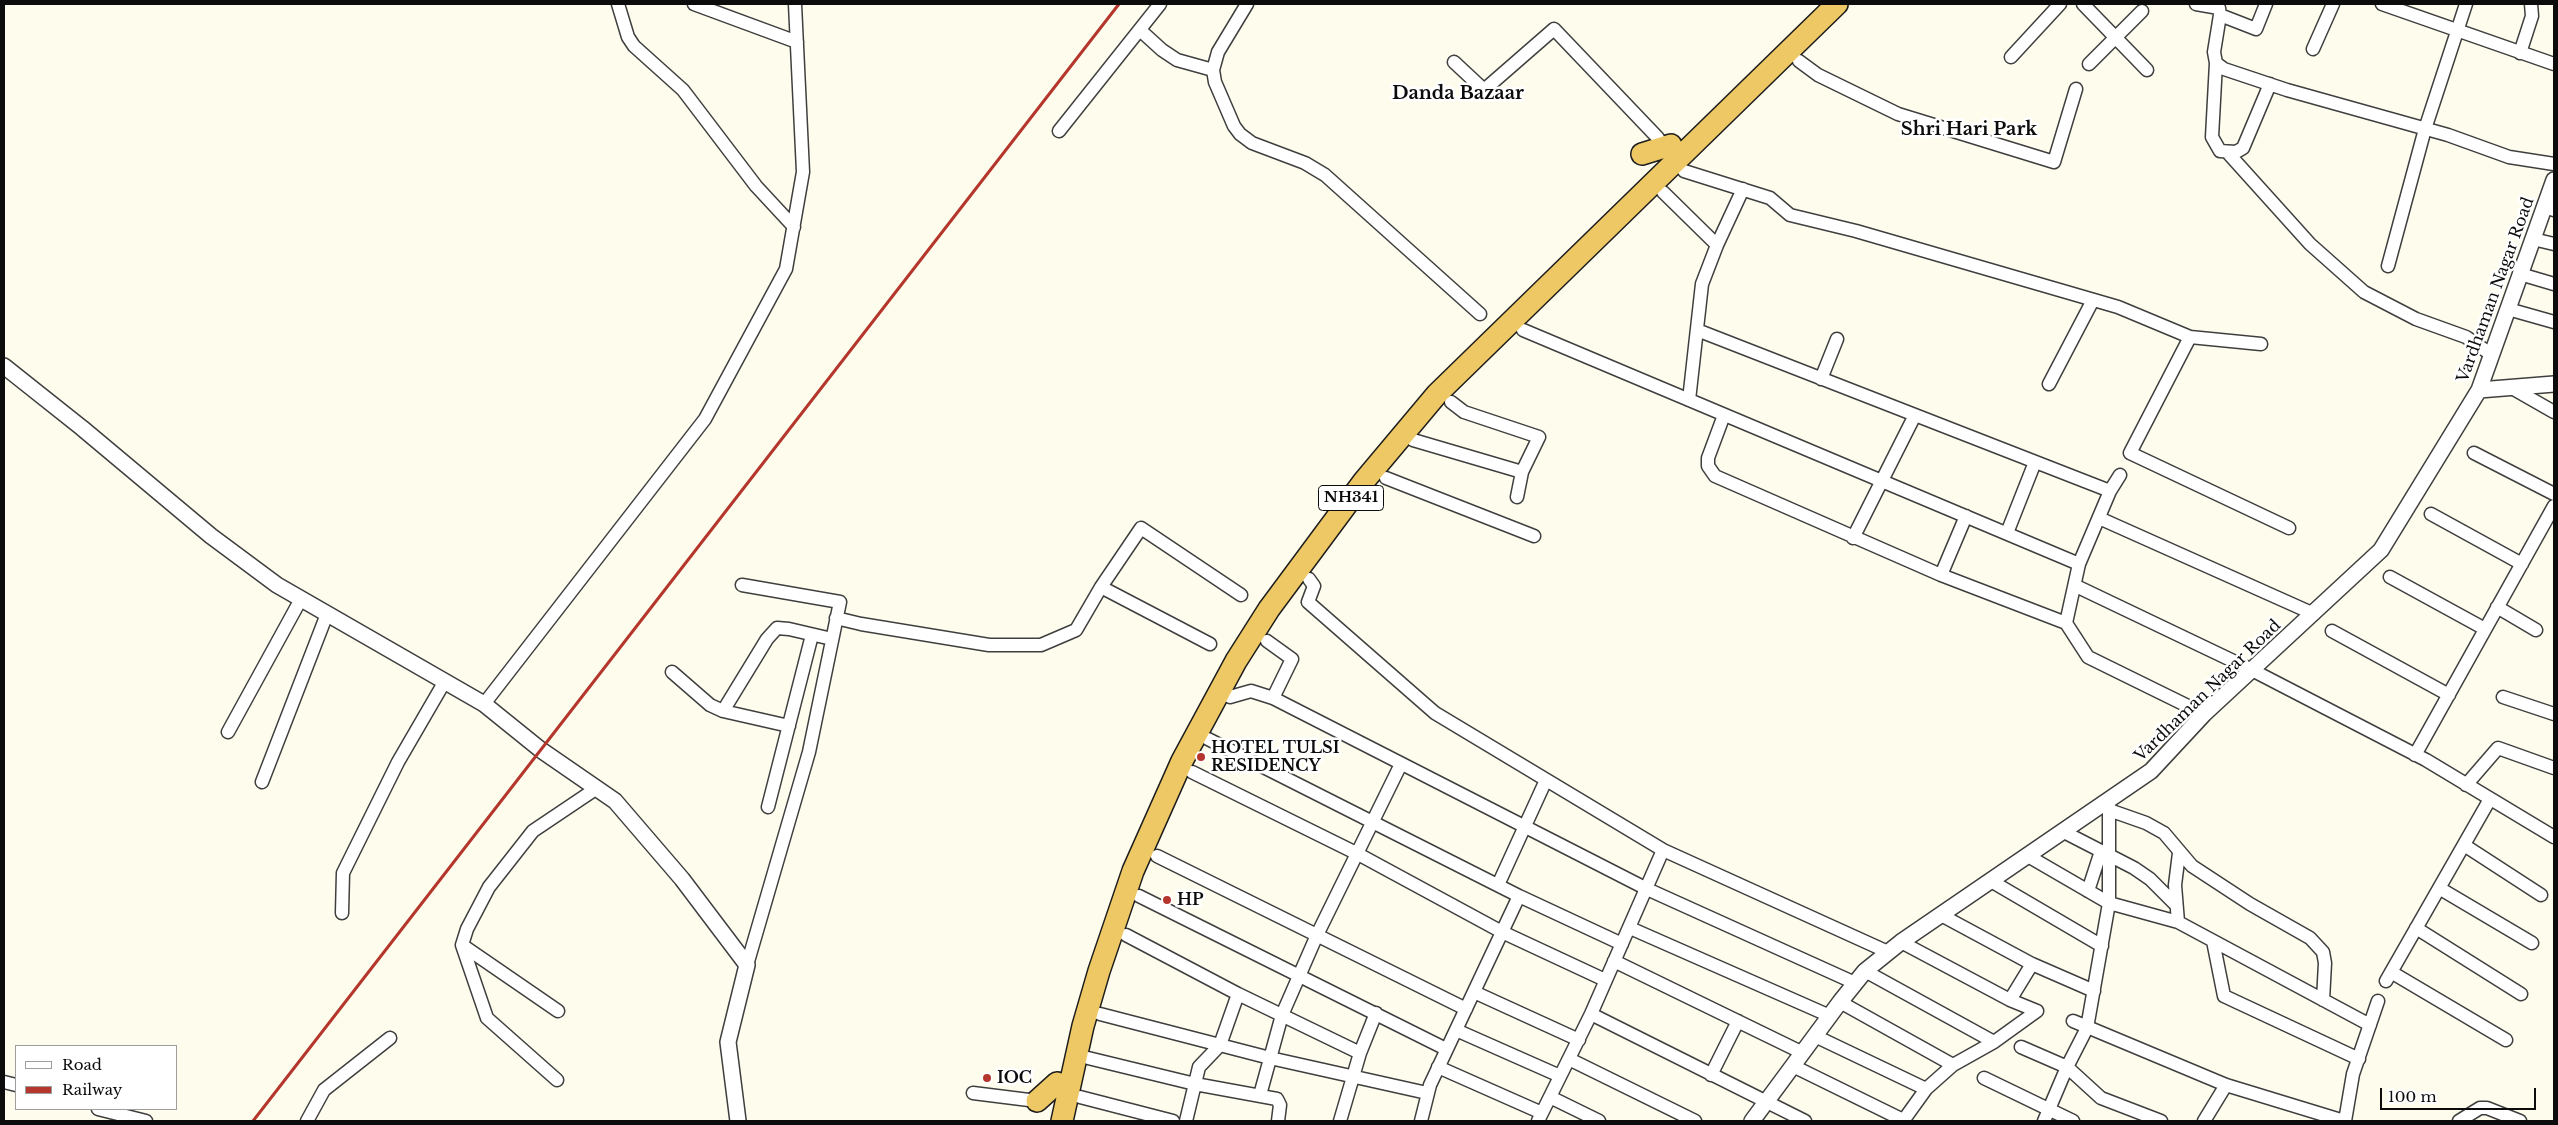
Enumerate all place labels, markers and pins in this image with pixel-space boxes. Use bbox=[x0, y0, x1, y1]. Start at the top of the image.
place label: HOTEL TULSI RESIDENCY bbox=[1211, 738, 1340, 776]
marker: HOTEL TULSI RESIDENCY bbox=[1195, 751, 1207, 763]
place label: HP bbox=[1177, 890, 1204, 910]
marker: HP bbox=[1161, 894, 1173, 906]
place label: IOC bbox=[997, 1068, 1032, 1088]
marker: IOC bbox=[981, 1072, 993, 1084]

